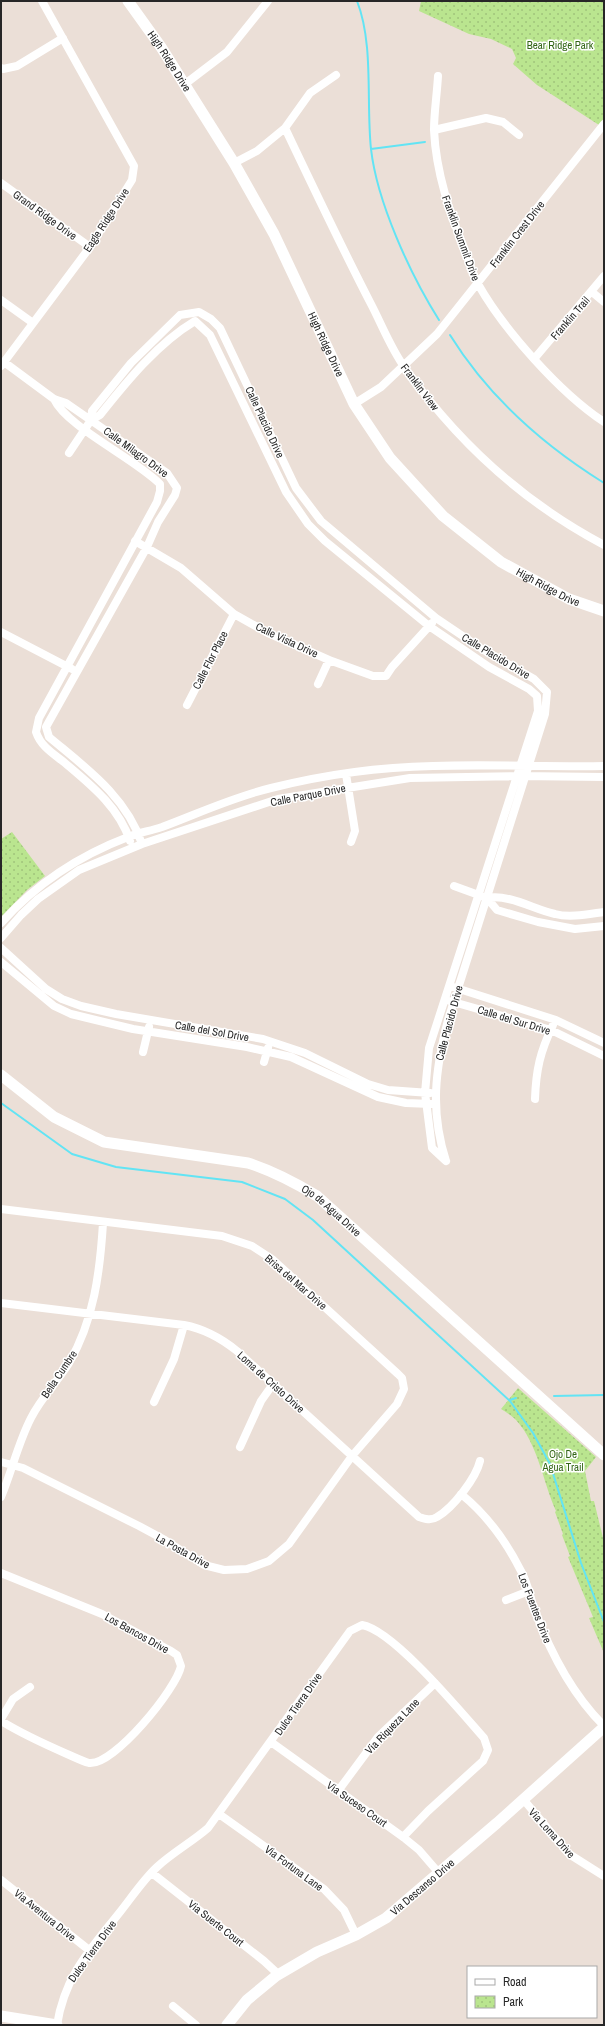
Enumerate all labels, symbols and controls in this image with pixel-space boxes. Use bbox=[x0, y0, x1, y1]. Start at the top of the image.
street label: High Ridge Drive bbox=[145, 28, 194, 94]
park label: Bear Ridge Park bbox=[527, 38, 594, 52]
street label: Eagle Ridge Drive bbox=[80, 185, 132, 255]
street label: Grand Ridge Drive bbox=[10, 187, 80, 243]
street label: Franklin Summit Drive bbox=[439, 193, 483, 283]
street label: Franklin Crest Drive bbox=[487, 198, 547, 270]
street label: Franklin Trail bbox=[547, 294, 593, 342]
street label: High Ridge Drive bbox=[305, 310, 347, 379]
street label: Franklin View bbox=[398, 361, 442, 414]
street label: Calle Placido Drive bbox=[242, 384, 288, 460]
street label: Calle Milagro Drive bbox=[101, 424, 171, 480]
street label: High Ridge Drive bbox=[514, 565, 582, 609]
street label: Calle Vista Drive bbox=[253, 619, 321, 661]
street label: Calle Flor Place bbox=[189, 628, 231, 692]
street label: Calle Placido Drive bbox=[459, 630, 533, 682]
street label: Calle Parque Drive bbox=[269, 781, 347, 809]
street label: Calle Placido Drive bbox=[432, 984, 466, 1062]
street label: Calle del Sur Drive bbox=[476, 1002, 552, 1038]
street label: Calle del Sol Drive bbox=[174, 1018, 250, 1044]
street label: Ojo de Agua Drive bbox=[299, 1181, 364, 1240]
street label: Brisa del Mar Drive bbox=[262, 1251, 330, 1313]
street label: Bella Cumbre bbox=[38, 1347, 80, 1401]
street label: Loma de Cristo Drive bbox=[234, 1348, 308, 1416]
park label: Ojo De Agua Trail bbox=[541, 1447, 584, 1474]
street label: La Posta Drive bbox=[154, 1530, 212, 1572]
street label: Los Fuentes Drive bbox=[515, 1571, 555, 1645]
street label: Los Bancos Drive bbox=[102, 1610, 172, 1656]
street label: Dulce Tierra Drive bbox=[271, 1670, 325, 1738]
street label: Via Riqueza Lane bbox=[362, 1695, 422, 1757]
street label: Via Suceso Court bbox=[324, 1778, 390, 1830]
street label: Via Loma Drive bbox=[526, 1805, 578, 1861]
street label: Via Fortuna Lane bbox=[262, 1842, 326, 1894]
street label: Via Descanso Drive bbox=[387, 1856, 457, 1918]
street label: Via Aventura Drive bbox=[11, 1886, 79, 1944]
street label: Via Suerte Court bbox=[185, 1897, 247, 1949]
street label: Dulce Tierra Drive bbox=[65, 1917, 119, 1985]
legend bbox=[467, 1966, 597, 2018]
text: Road bbox=[503, 1974, 527, 1990]
text: Park bbox=[503, 1994, 523, 2010]

